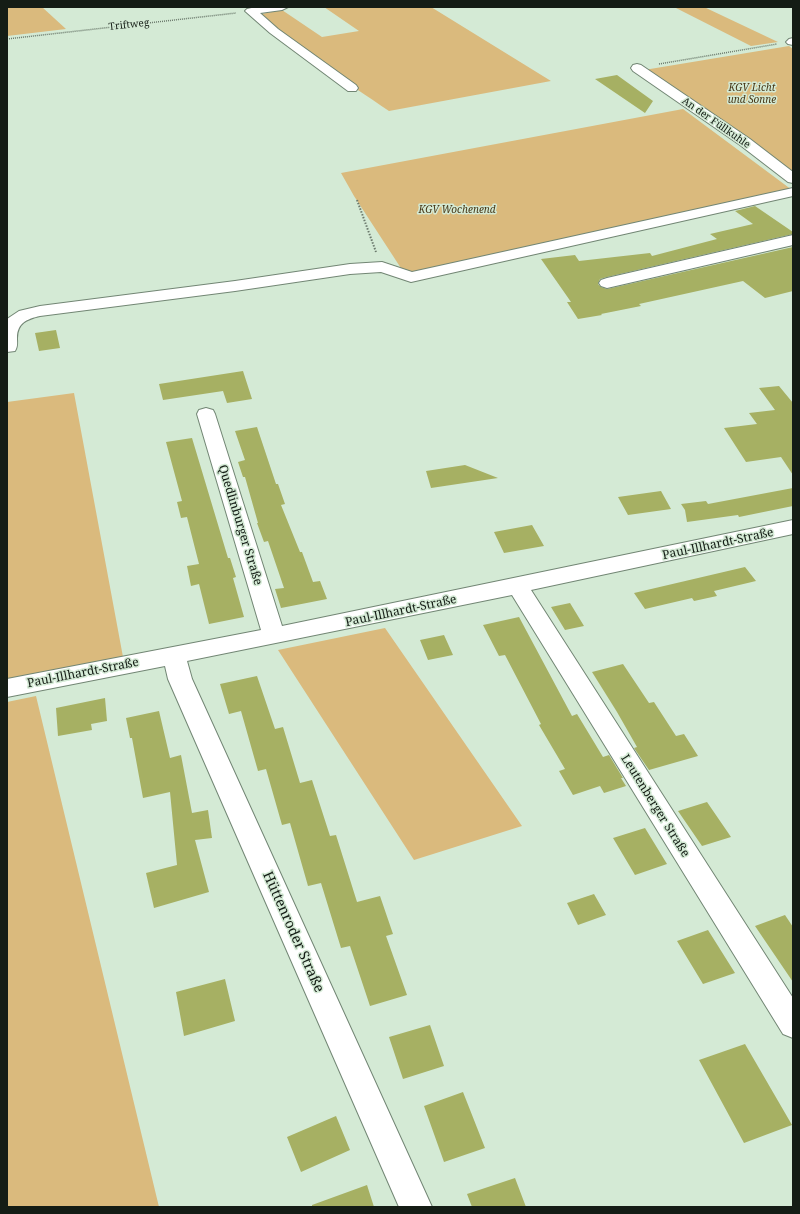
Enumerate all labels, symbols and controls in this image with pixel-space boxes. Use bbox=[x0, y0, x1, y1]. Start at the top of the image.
street label: Triftweg bbox=[108, 17, 150, 33]
park label: KGV Licht und Sonne bbox=[728, 82, 776, 106]
street label: An der Füllkuhle bbox=[680, 95, 752, 151]
park label: KGV Wochenend bbox=[418, 204, 496, 216]
street label: Quedlinburger Straße bbox=[215, 463, 265, 587]
street label: Paul-Illhardt-Straße bbox=[661, 525, 775, 563]
street label: Paul-Illhardt-Straße bbox=[344, 592, 458, 630]
street label: Paul-Illhardt-Straße bbox=[26, 655, 140, 691]
street label: Leutenberger Straße bbox=[618, 752, 692, 860]
street label: Hüttenroder Straße bbox=[259, 869, 327, 995]

